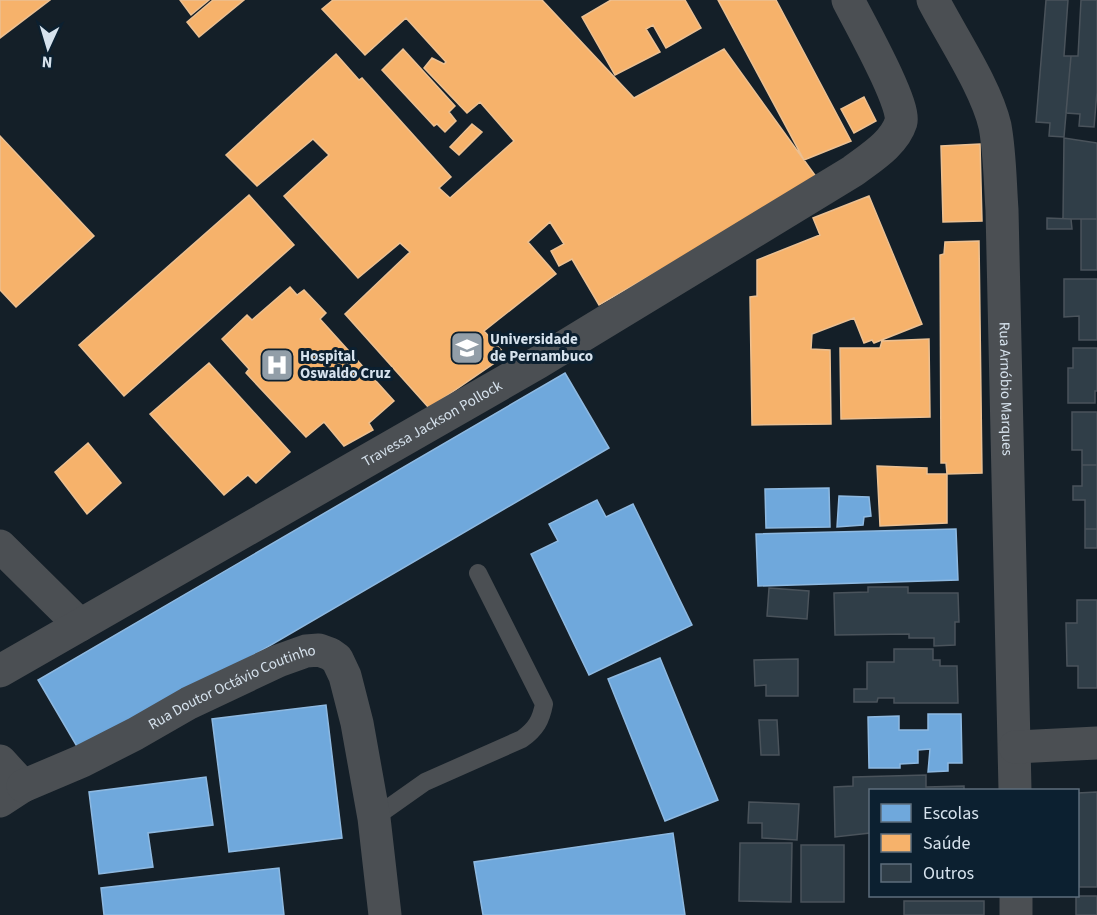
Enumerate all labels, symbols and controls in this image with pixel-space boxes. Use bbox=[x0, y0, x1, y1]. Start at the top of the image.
north arrow bbox=[18, 18, 78, 78]
text: N bbox=[41, 51, 53, 73]
street label: Rua Arnóbio Marques bbox=[994, 322, 1018, 456]
place label: Universidade de Pernambuco bbox=[490, 329, 593, 367]
school or university icon: Universidade de Pernambuco bbox=[449, 330, 485, 366]
place label: Hospital Oswaldo Cruz bbox=[300, 346, 391, 384]
hospital icon: Hospital Oswaldo Cruz bbox=[259, 347, 295, 383]
street label: Travessa Jackson Pollock bbox=[358, 375, 506, 472]
street label: Rua Doutor Octávio Coutinho bbox=[144, 640, 316, 735]
legend bbox=[869, 789, 1079, 897]
text: Escolas bbox=[923, 801, 979, 826]
text: Saúde bbox=[923, 831, 970, 856]
text: Outros bbox=[923, 861, 974, 886]

